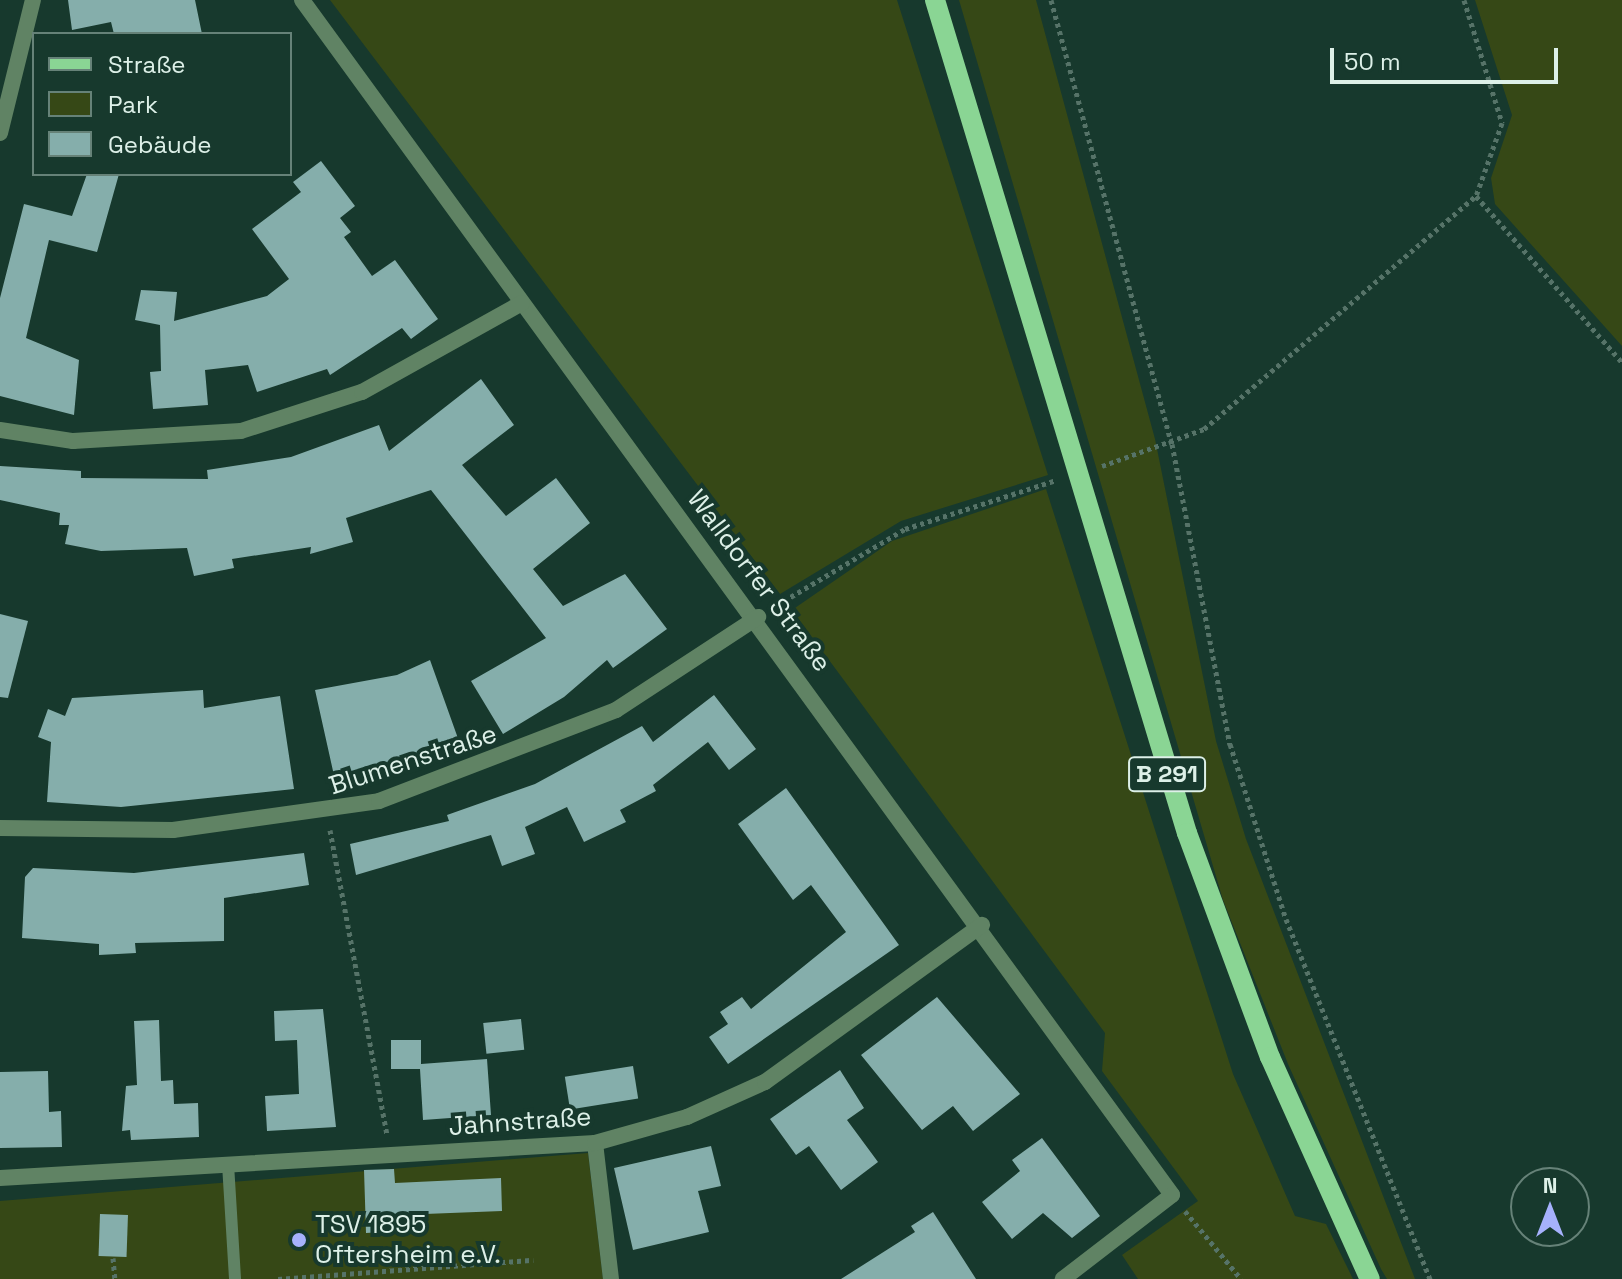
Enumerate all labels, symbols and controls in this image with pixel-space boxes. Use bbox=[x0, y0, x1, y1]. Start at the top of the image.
legend bbox=[32, 32, 292, 176]
scale bar bbox=[1334, 32, 1562, 82]
text: 50 m bbox=[1344, 46, 1401, 77]
text: Straße bbox=[108, 49, 185, 80]
text: Park bbox=[108, 89, 158, 120]
text: Gebäude bbox=[108, 129, 211, 160]
street label: Walldorfer Straße bbox=[681, 484, 837, 678]
street label: Blumenstraße bbox=[325, 718, 501, 802]
road number: B 291 bbox=[1127, 754, 1207, 794]
street label: Jahnstraße bbox=[448, 1101, 592, 1143]
north arrow bbox=[1510, 1167, 1590, 1247]
text: N bbox=[1543, 1171, 1557, 1199]
place label: TSV 1895 Oftersheim e.V. bbox=[315, 1209, 501, 1270]
marker: TSV 1895 Oftersheim e.V. bbox=[290, 1231, 308, 1249]

